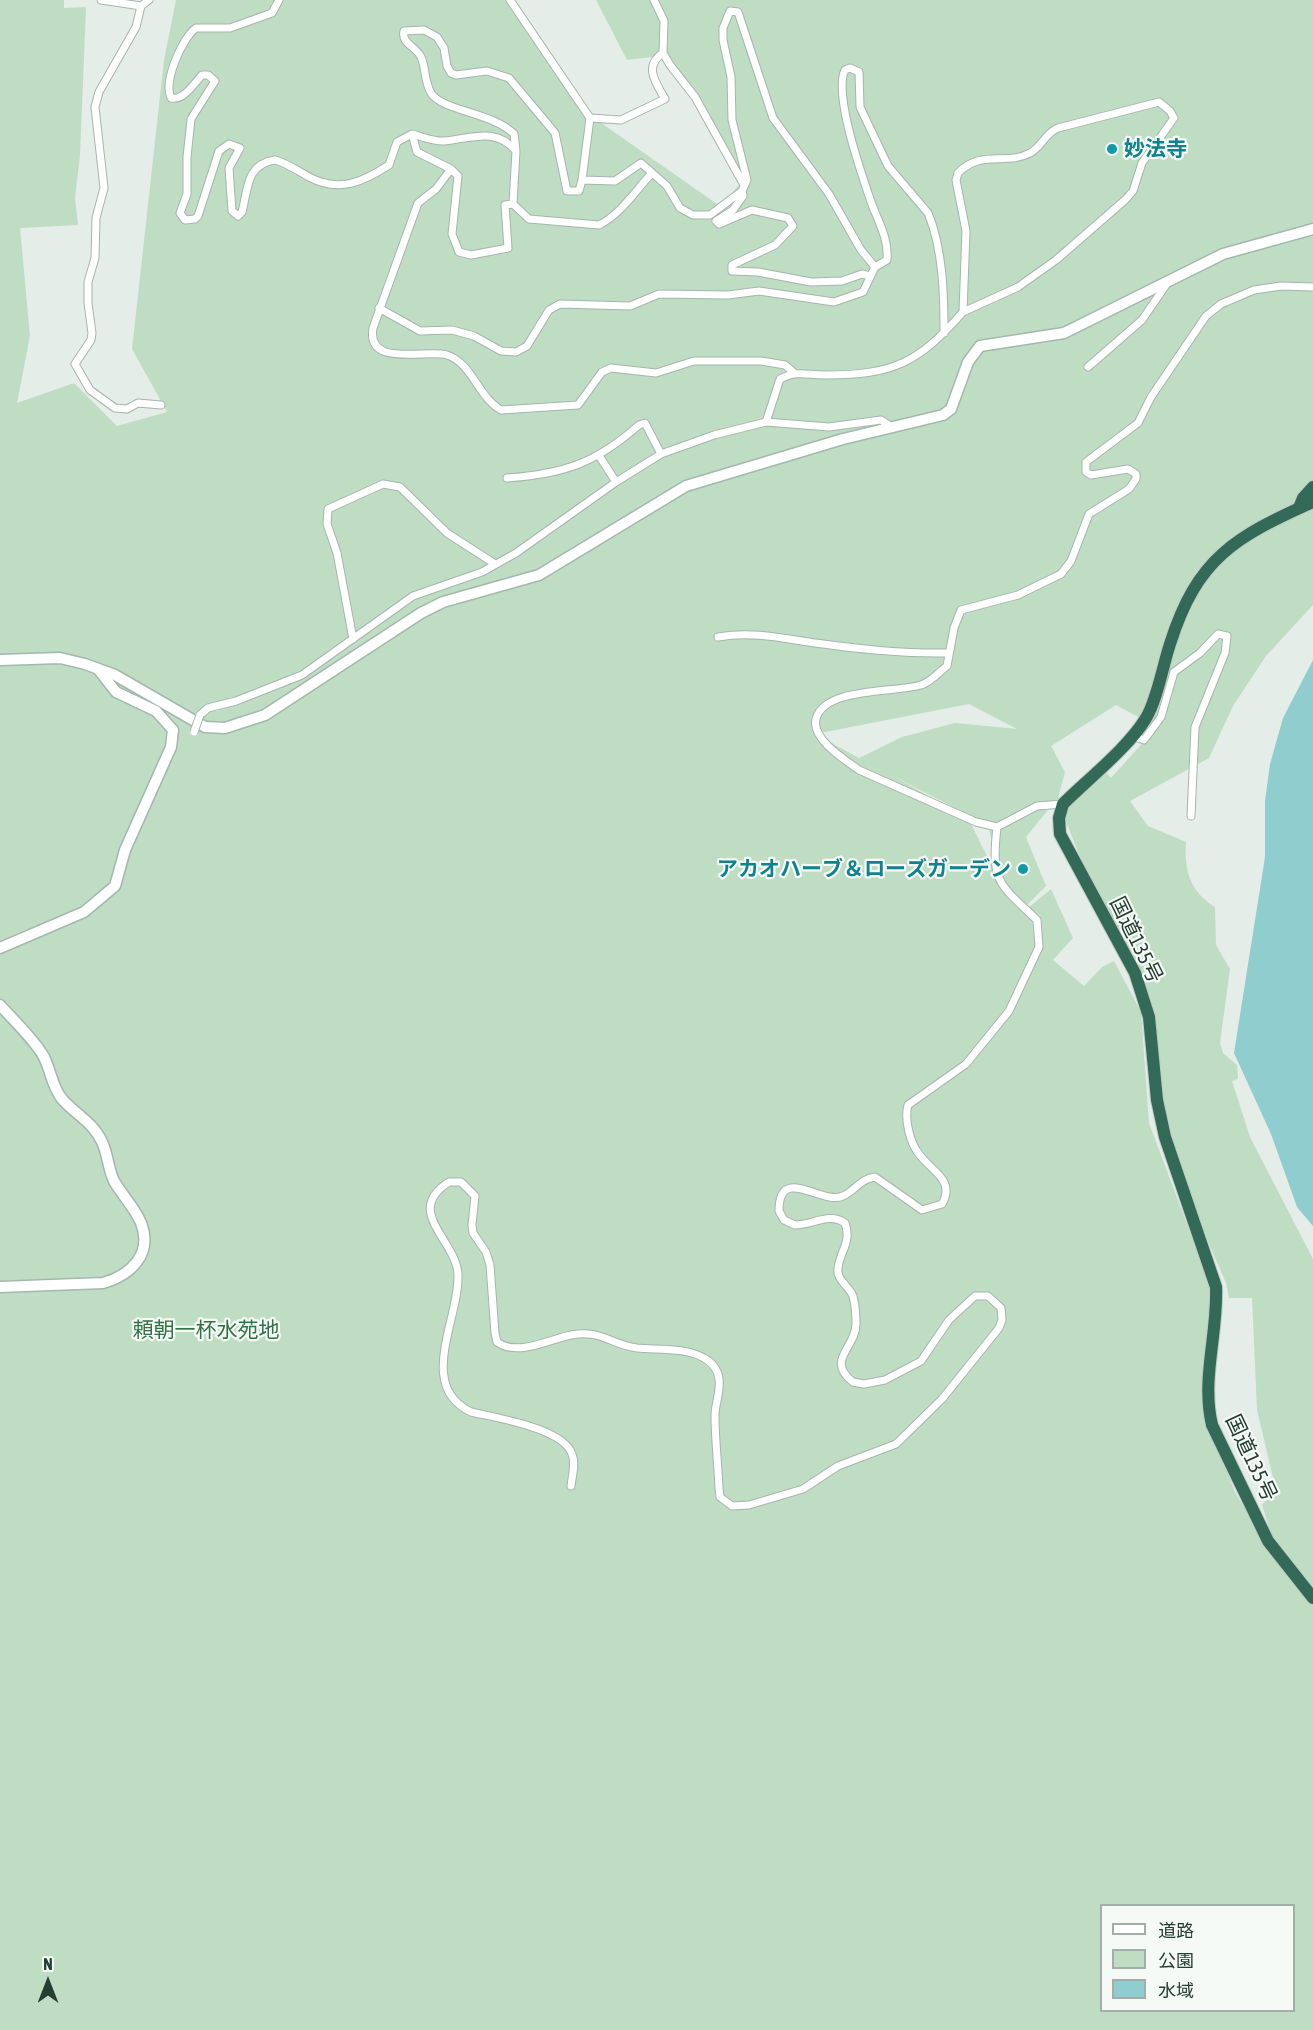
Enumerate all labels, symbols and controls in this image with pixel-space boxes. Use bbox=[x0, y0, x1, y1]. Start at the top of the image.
place label: 妙法寺 bbox=[1124, 136, 1187, 162]
marker: 妙法寺 bbox=[1105, 142, 1119, 156]
place label: アカオハーブ＆ローズガーデン bbox=[717, 856, 1011, 882]
marker: アカオハーブ＆ローズガーデン bbox=[1016, 862, 1030, 876]
street label: 国道135号 bbox=[1104, 893, 1168, 987]
park label: 頼朝一杯水苑地 bbox=[133, 1317, 279, 1343]
street label: 国道135号 bbox=[1220, 1411, 1282, 1505]
legend bbox=[1100, 1904, 1295, 2012]
text: 道路 bbox=[1158, 1920, 1194, 1941]
text: 公園 bbox=[1158, 1950, 1194, 1971]
north arrow bbox=[18, 1952, 78, 2012]
text: N bbox=[43, 1955, 53, 1973]
text: 水域 bbox=[1158, 1980, 1194, 2001]

